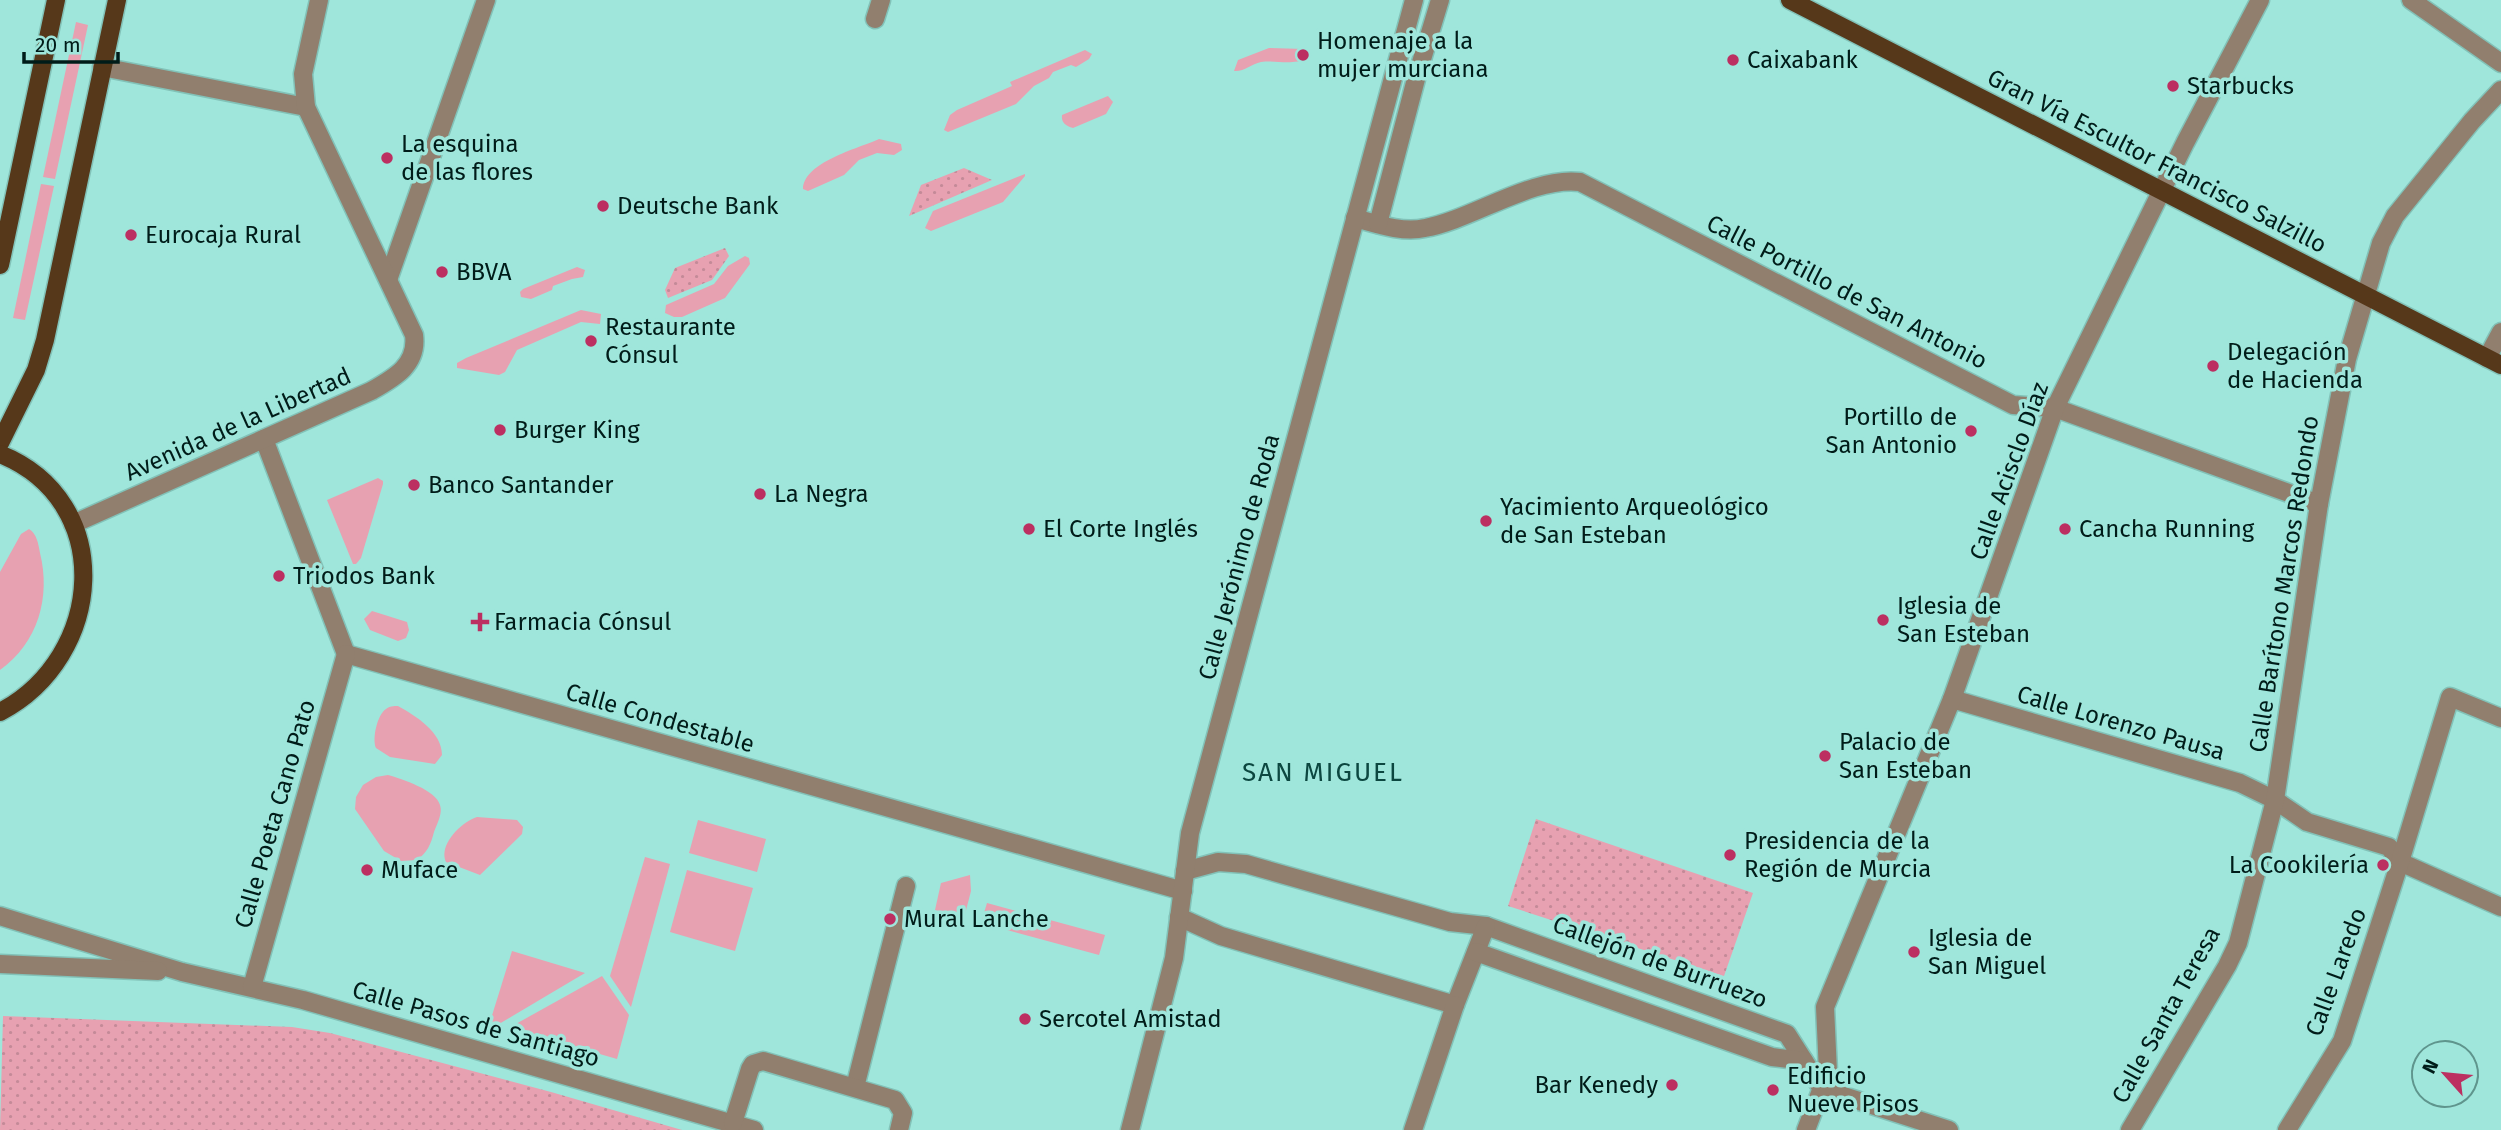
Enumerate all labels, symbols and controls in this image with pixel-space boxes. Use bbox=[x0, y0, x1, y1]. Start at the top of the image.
scale bar bbox=[24, 21, 119, 65]
place label: Homenaje a la mujer murciana bbox=[1317, 27, 1488, 83]
text: 20 m bbox=[35, 32, 81, 58]
place label: Caixabank bbox=[1747, 46, 1858, 74]
marker: Homenaje a la mujer murciana bbox=[1295, 47, 1311, 63]
marker: Caixabank bbox=[1725, 52, 1741, 68]
street label: Gran Vía Escultor Francisco Salzillo bbox=[1983, 63, 2331, 259]
place label: Starbucks bbox=[2187, 72, 2294, 100]
marker: Starbucks bbox=[2165, 78, 2181, 94]
place label: La esquina de las flores bbox=[401, 130, 533, 186]
marker: La esquina de las flores bbox=[379, 150, 395, 166]
place label: Deutsche Bank bbox=[617, 192, 779, 220]
marker: Deutsche Bank bbox=[595, 198, 611, 214]
street label: Calle Portillo de San Antonio bbox=[1702, 209, 1992, 375]
place label: Eurocaja Rural bbox=[145, 221, 301, 249]
marker: Eurocaja Rural bbox=[123, 227, 139, 243]
place label: BBVA bbox=[456, 258, 512, 286]
marker: BBVA bbox=[434, 264, 450, 280]
place label: Restaurante Cónsul bbox=[605, 313, 736, 369]
marker: Restaurante Cónsul bbox=[583, 333, 599, 349]
place label: Delegación de Hacienda bbox=[2227, 338, 2363, 394]
marker: Delegación de Hacienda bbox=[2205, 358, 2221, 374]
street label: Avenida de la Libertad bbox=[121, 361, 355, 487]
street label: Calle Acisclo Díaz bbox=[1964, 378, 2054, 564]
place label: Portillo de San Antonio bbox=[1825, 403, 1957, 459]
street label: Calle Barítono Marcos Redondo bbox=[2244, 414, 2324, 754]
place label: Burger King bbox=[514, 416, 640, 444]
marker: Burger King bbox=[492, 422, 508, 438]
marker: Portillo de San Antonio bbox=[1963, 423, 1979, 439]
street label: Calle Jerónimo de Roda bbox=[1193, 431, 1285, 683]
place label: Banco Santander bbox=[428, 471, 614, 499]
marker: Banco Santander bbox=[406, 477, 422, 493]
place label: La Negra bbox=[774, 480, 869, 508]
marker: La Negra bbox=[752, 486, 768, 502]
place label: Yacimiento Arqueológico de San Esteban bbox=[1500, 493, 1769, 549]
marker: Yacimiento Arqueológico de San Esteban bbox=[1478, 513, 1494, 529]
place label: El Corte Inglés bbox=[1043, 515, 1198, 543]
place label: Cancha Running bbox=[2079, 515, 2255, 543]
marker: El Corte Inglés bbox=[1021, 521, 1037, 537]
marker: Cancha Running bbox=[2057, 521, 2073, 537]
place label: Triodos Bank bbox=[293, 562, 435, 590]
marker: Triodos Bank bbox=[271, 568, 287, 584]
place label: Iglesia de San Esteban bbox=[1897, 592, 2030, 648]
place label: Farmacia Cónsul bbox=[494, 608, 671, 636]
marker: Iglesia de San Esteban bbox=[1875, 612, 1891, 628]
marker: Farmacia Cónsul bbox=[472, 614, 488, 630]
street label: Calle Condestable bbox=[562, 678, 758, 758]
street label: Calle Lorenzo Pausa bbox=[2014, 680, 2228, 766]
street label: Calle Poeta Cano Pato bbox=[229, 697, 321, 931]
place label: Palacio de San Esteban bbox=[1839, 728, 1972, 784]
marker: Palacio de San Esteban bbox=[1817, 748, 1833, 764]
district label: SAN MIGUEL bbox=[1242, 757, 1404, 788]
place label: Presidencia de la Región de Murcia bbox=[1744, 827, 1931, 883]
marker: Presidencia de la Región de Murcia bbox=[1722, 847, 1738, 863]
place label: La Cookilería bbox=[2229, 851, 2369, 879]
place label: Muface bbox=[381, 856, 458, 884]
marker: La Cookilería bbox=[2375, 857, 2391, 873]
marker: Muface bbox=[359, 862, 375, 878]
street label: Calle Laredo bbox=[2300, 904, 2372, 1040]
place label: Mural Lanche bbox=[904, 905, 1049, 933]
street label: Callejón de Burruezo bbox=[1549, 910, 1771, 1014]
marker: Mural Lanche bbox=[882, 911, 898, 927]
street label: Calle Santa Teresa bbox=[2106, 922, 2226, 1108]
place label: Iglesia de San Miguel bbox=[1928, 924, 2046, 980]
marker: Iglesia de San Miguel bbox=[1906, 944, 1922, 960]
street label: Calle Pasos de Santiago bbox=[349, 975, 603, 1073]
place label: Sercotel Amistad bbox=[1039, 1005, 1222, 1033]
marker: Sercotel Amistad bbox=[1017, 1011, 1033, 1027]
north arrow bbox=[2410, 1039, 2480, 1109]
text: N bbox=[2417, 1056, 2443, 1077]
place label: Edificio Nueve Pisos bbox=[1787, 1062, 1919, 1118]
place label: Bar Kenedy bbox=[1535, 1071, 1658, 1099]
marker: Bar Kenedy bbox=[1664, 1077, 1680, 1093]
marker: Edificio Nueve Pisos bbox=[1765, 1082, 1781, 1098]

